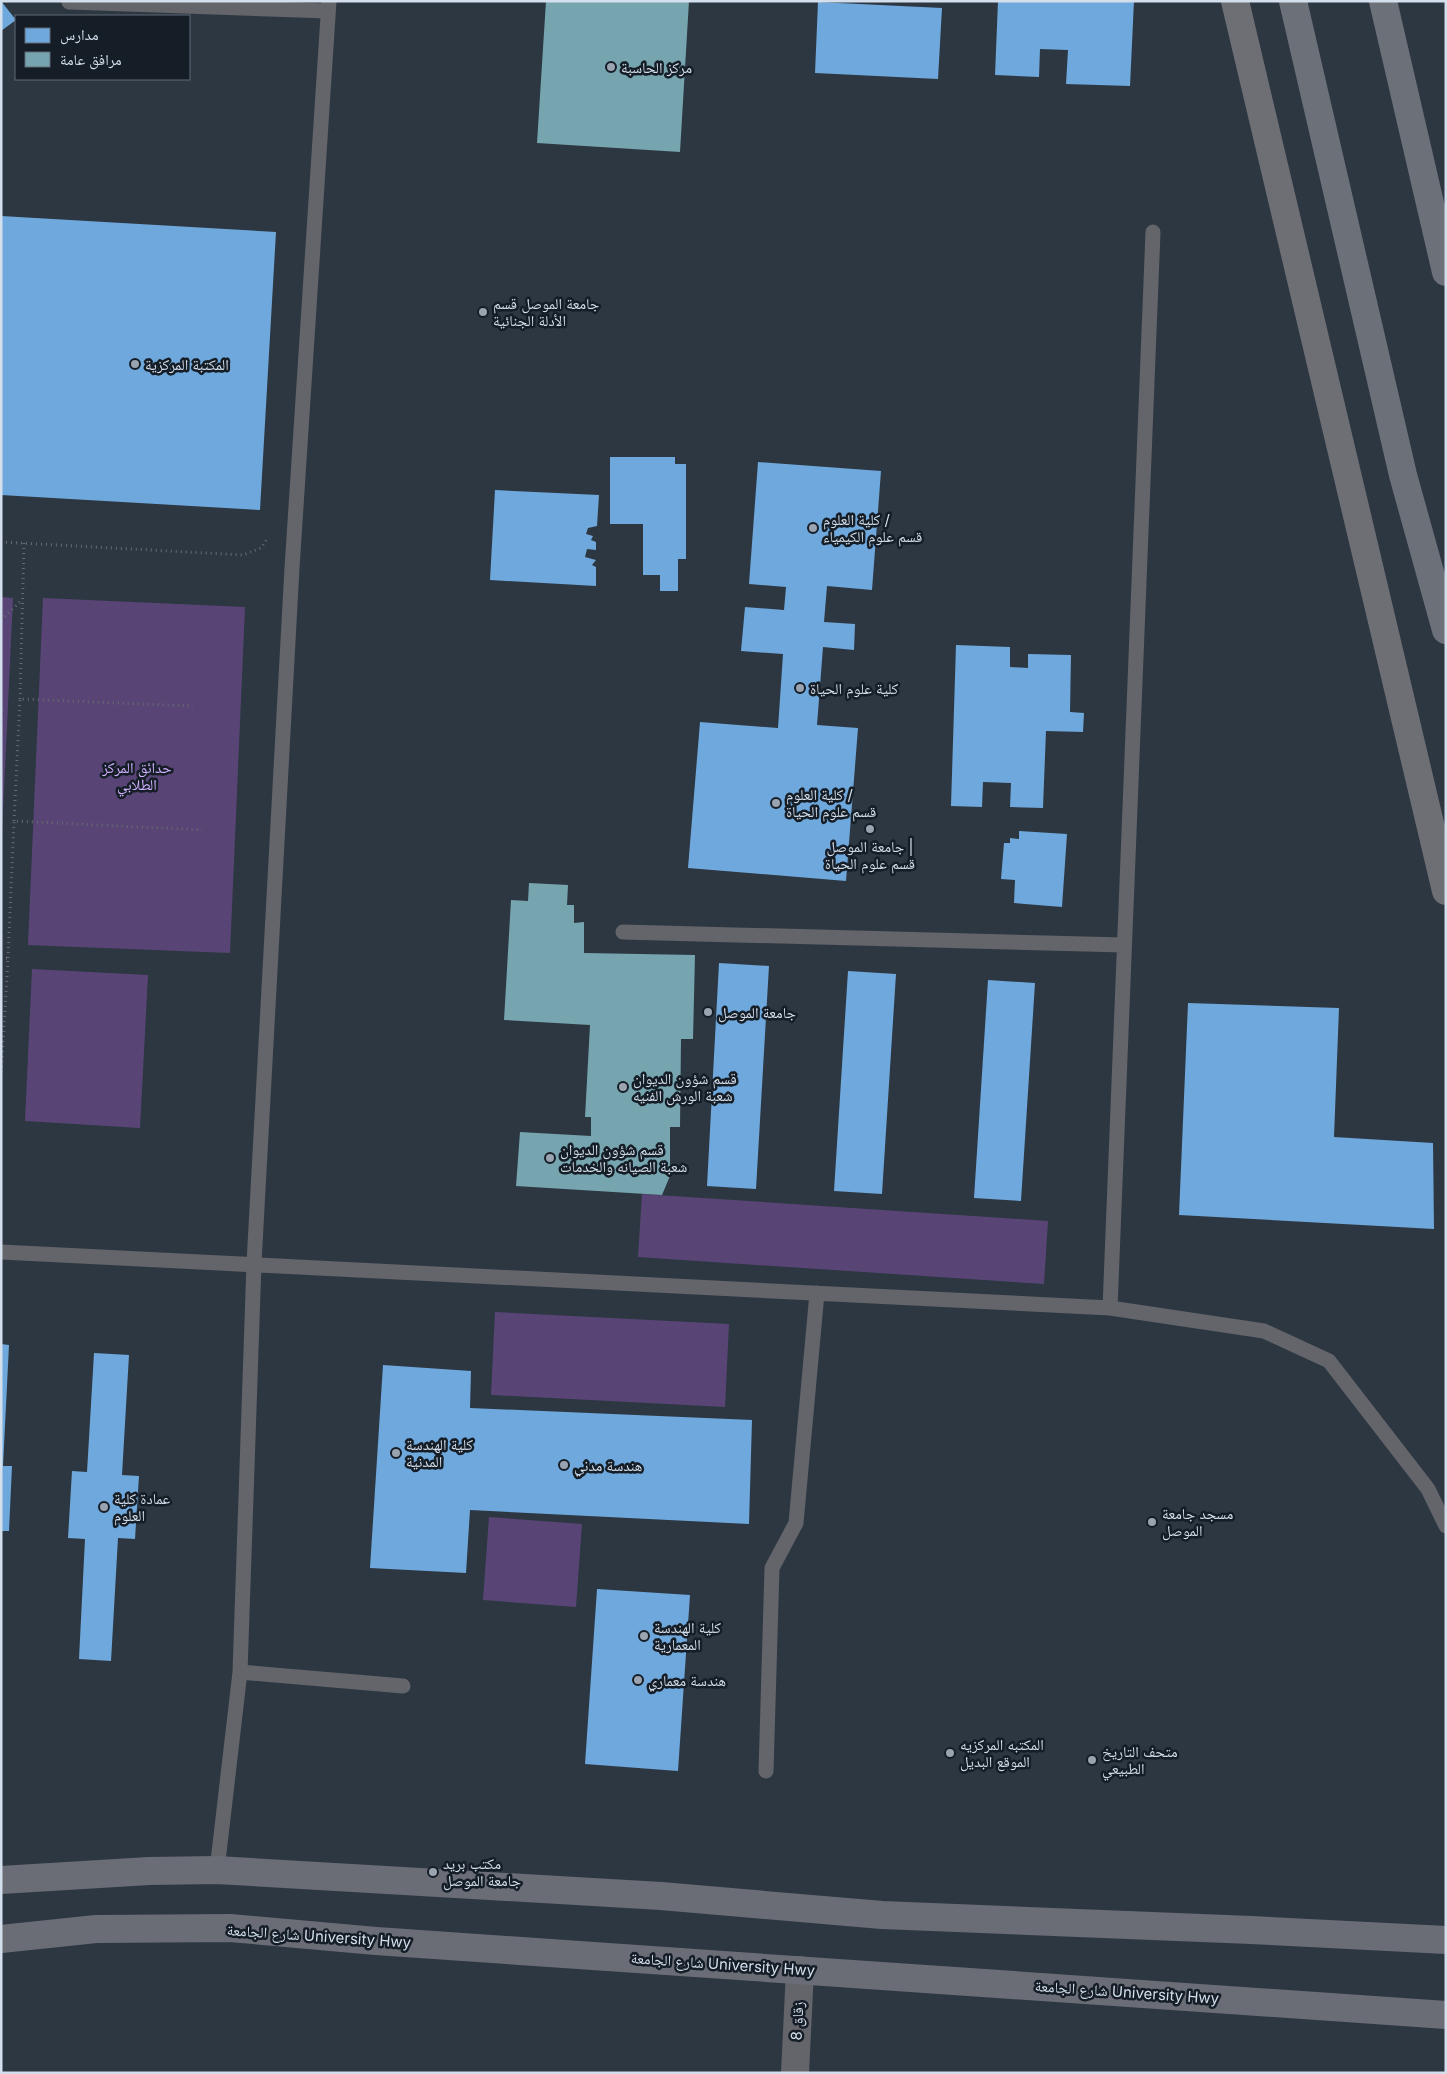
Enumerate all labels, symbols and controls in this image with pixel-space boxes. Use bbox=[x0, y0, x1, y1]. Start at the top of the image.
legend bbox=[15, 15, 190, 80]
text: مدارس bbox=[60, 25, 99, 45]
text: مرافق عامة bbox=[60, 50, 122, 70]
place label: مركز الحاسبة bbox=[621, 58, 692, 77]
marker: مركز الحاسبة bbox=[605, 61, 617, 73]
place label: جامعة الموصل قسم الأدلة الجنائية bbox=[493, 294, 600, 330]
marker: جامعة الموصل قسم الأدلة الجنائية bbox=[477, 306, 489, 318]
place label: المكتبة المركزية bbox=[145, 355, 229, 374]
marker: المكتبة المركزية bbox=[129, 358, 141, 370]
place label: كلية العلوم / قسم علوم الكيمياء bbox=[823, 510, 922, 547]
marker: كلية العلوم / قسم علوم الكيمياء bbox=[807, 522, 819, 534]
place label: كلية علوم الحياة bbox=[810, 679, 898, 699]
marker: كلية علوم الحياة bbox=[794, 682, 806, 694]
park label: حدائق المركز الطلابي bbox=[101, 758, 172, 796]
place label: كلية العلوم / قسم علوم الحياة bbox=[786, 785, 876, 822]
marker: كلية العلوم / قسم علوم الحياة bbox=[770, 797, 782, 809]
marker: جامعة الموصل | قسم علوم الحياة bbox=[864, 823, 876, 835]
place label: جامعة الموصل | قسم علوم الحياة bbox=[825, 837, 915, 874]
place label: جامعة الموصل bbox=[718, 1003, 796, 1023]
marker: جامعة الموصل bbox=[702, 1006, 714, 1018]
place label: قسم شؤون الديوان شعبة الورش الفنيه bbox=[633, 1069, 737, 1106]
marker: قسم شؤون الديوان شعبة الورش الفنيه bbox=[617, 1081, 629, 1093]
place label: قسم شؤون الديوان شعبة الصيانه والخدمات bbox=[560, 1140, 687, 1176]
marker: قسم شؤون الديوان شعبة الصيانه والخدمات bbox=[544, 1152, 556, 1164]
place label: كلية الهندسة المدنية bbox=[406, 1435, 473, 1471]
marker: كلية الهندسة المدنية bbox=[390, 1447, 402, 1459]
place label: هندسة مدني bbox=[574, 1456, 642, 1477]
marker: هندسة مدني bbox=[558, 1459, 570, 1471]
place label: عمادة كلية العلوم bbox=[114, 1489, 171, 1526]
marker: عمادة كلية العلوم bbox=[98, 1501, 110, 1513]
place label: مسجد جامعة الموصل bbox=[1162, 1504, 1233, 1541]
marker: مسجد جامعة الموصل bbox=[1146, 1516, 1158, 1528]
place label: كلية الهندسة المعمارية bbox=[654, 1618, 721, 1654]
marker: كلية الهندسة المعمارية bbox=[638, 1630, 650, 1642]
place label: هندسة معماري bbox=[648, 1671, 726, 1692]
marker: هندسة معماري bbox=[632, 1674, 644, 1686]
place label: المكتبه المركزيه الموقع البديل bbox=[960, 1735, 1044, 1772]
place label: متحف التاريخ الطبيعي bbox=[1102, 1742, 1178, 1780]
marker: المكتبه المركزيه الموقع البديل bbox=[944, 1747, 956, 1759]
marker: متحف التاريخ الطبيعي bbox=[1086, 1754, 1098, 1766]
place label: مكتب بريد جامعة الموصل bbox=[443, 1854, 521, 1891]
marker: مكتب بريد جامعة الموصل bbox=[427, 1866, 439, 1878]
street label: شارع الجامعة University Hwy bbox=[226, 1920, 412, 1953]
street label: شارع الجامعة University Hwy bbox=[630, 1948, 816, 1981]
street label: شارع الجامعة University Hwy bbox=[1034, 1976, 1220, 2009]
street label: زقاق 8 bbox=[786, 2001, 809, 2041]

